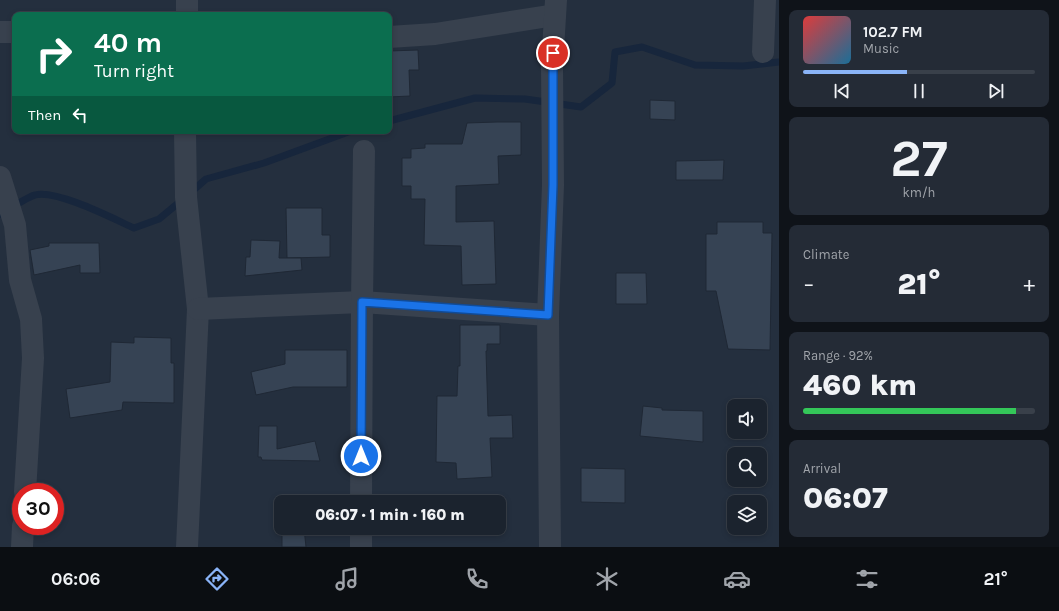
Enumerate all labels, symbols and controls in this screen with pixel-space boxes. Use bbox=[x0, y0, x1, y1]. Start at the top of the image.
text: 102.7 FM bbox=[863, 23, 923, 41]
text: 40 m bbox=[94, 26, 162, 59]
icon: right bbox=[28, 28, 80, 80]
pin bbox=[536, 36, 570, 70]
text: Music bbox=[863, 41, 899, 56]
icon: arrive bbox=[542, 42, 564, 64]
text: Turn right bbox=[94, 60, 174, 82]
icon: previous bbox=[831, 80, 853, 102]
icon: pause bbox=[908, 80, 930, 102]
icon: next bbox=[985, 80, 1007, 102]
icon: left bbox=[69, 104, 91, 126]
text: Then bbox=[28, 106, 61, 124]
text: 27 bbox=[890, 128, 948, 189]
text: km/h bbox=[903, 185, 935, 200]
text: Climate bbox=[803, 247, 849, 262]
text: 21° bbox=[897, 266, 941, 302]
text: − bbox=[803, 271, 815, 297]
text: + bbox=[1023, 271, 1035, 297]
text: Range · 92% bbox=[803, 348, 873, 363]
text: 460 km bbox=[803, 367, 917, 403]
map controls bbox=[727, 399, 767, 535]
button: sound bbox=[727, 399, 767, 439]
position arrow bbox=[340, 435, 382, 477]
button: search bbox=[727, 447, 767, 487]
text: Arrival bbox=[803, 461, 841, 476]
text: 06:07 bbox=[803, 480, 888, 516]
speed limit sign: 30 bbox=[12, 483, 64, 535]
button: layers bbox=[727, 495, 767, 535]
text: 06:07 · 1 min · 160 m bbox=[315, 506, 465, 524]
icon: directions bbox=[203, 565, 231, 593]
icon: music bbox=[333, 565, 361, 593]
icon: phone bbox=[463, 565, 491, 593]
icon: climate bbox=[593, 565, 621, 593]
icon: car bbox=[723, 565, 751, 593]
icon: filters bbox=[853, 565, 881, 593]
text: 06:06 bbox=[51, 568, 101, 590]
text: 21° bbox=[984, 568, 1008, 590]

